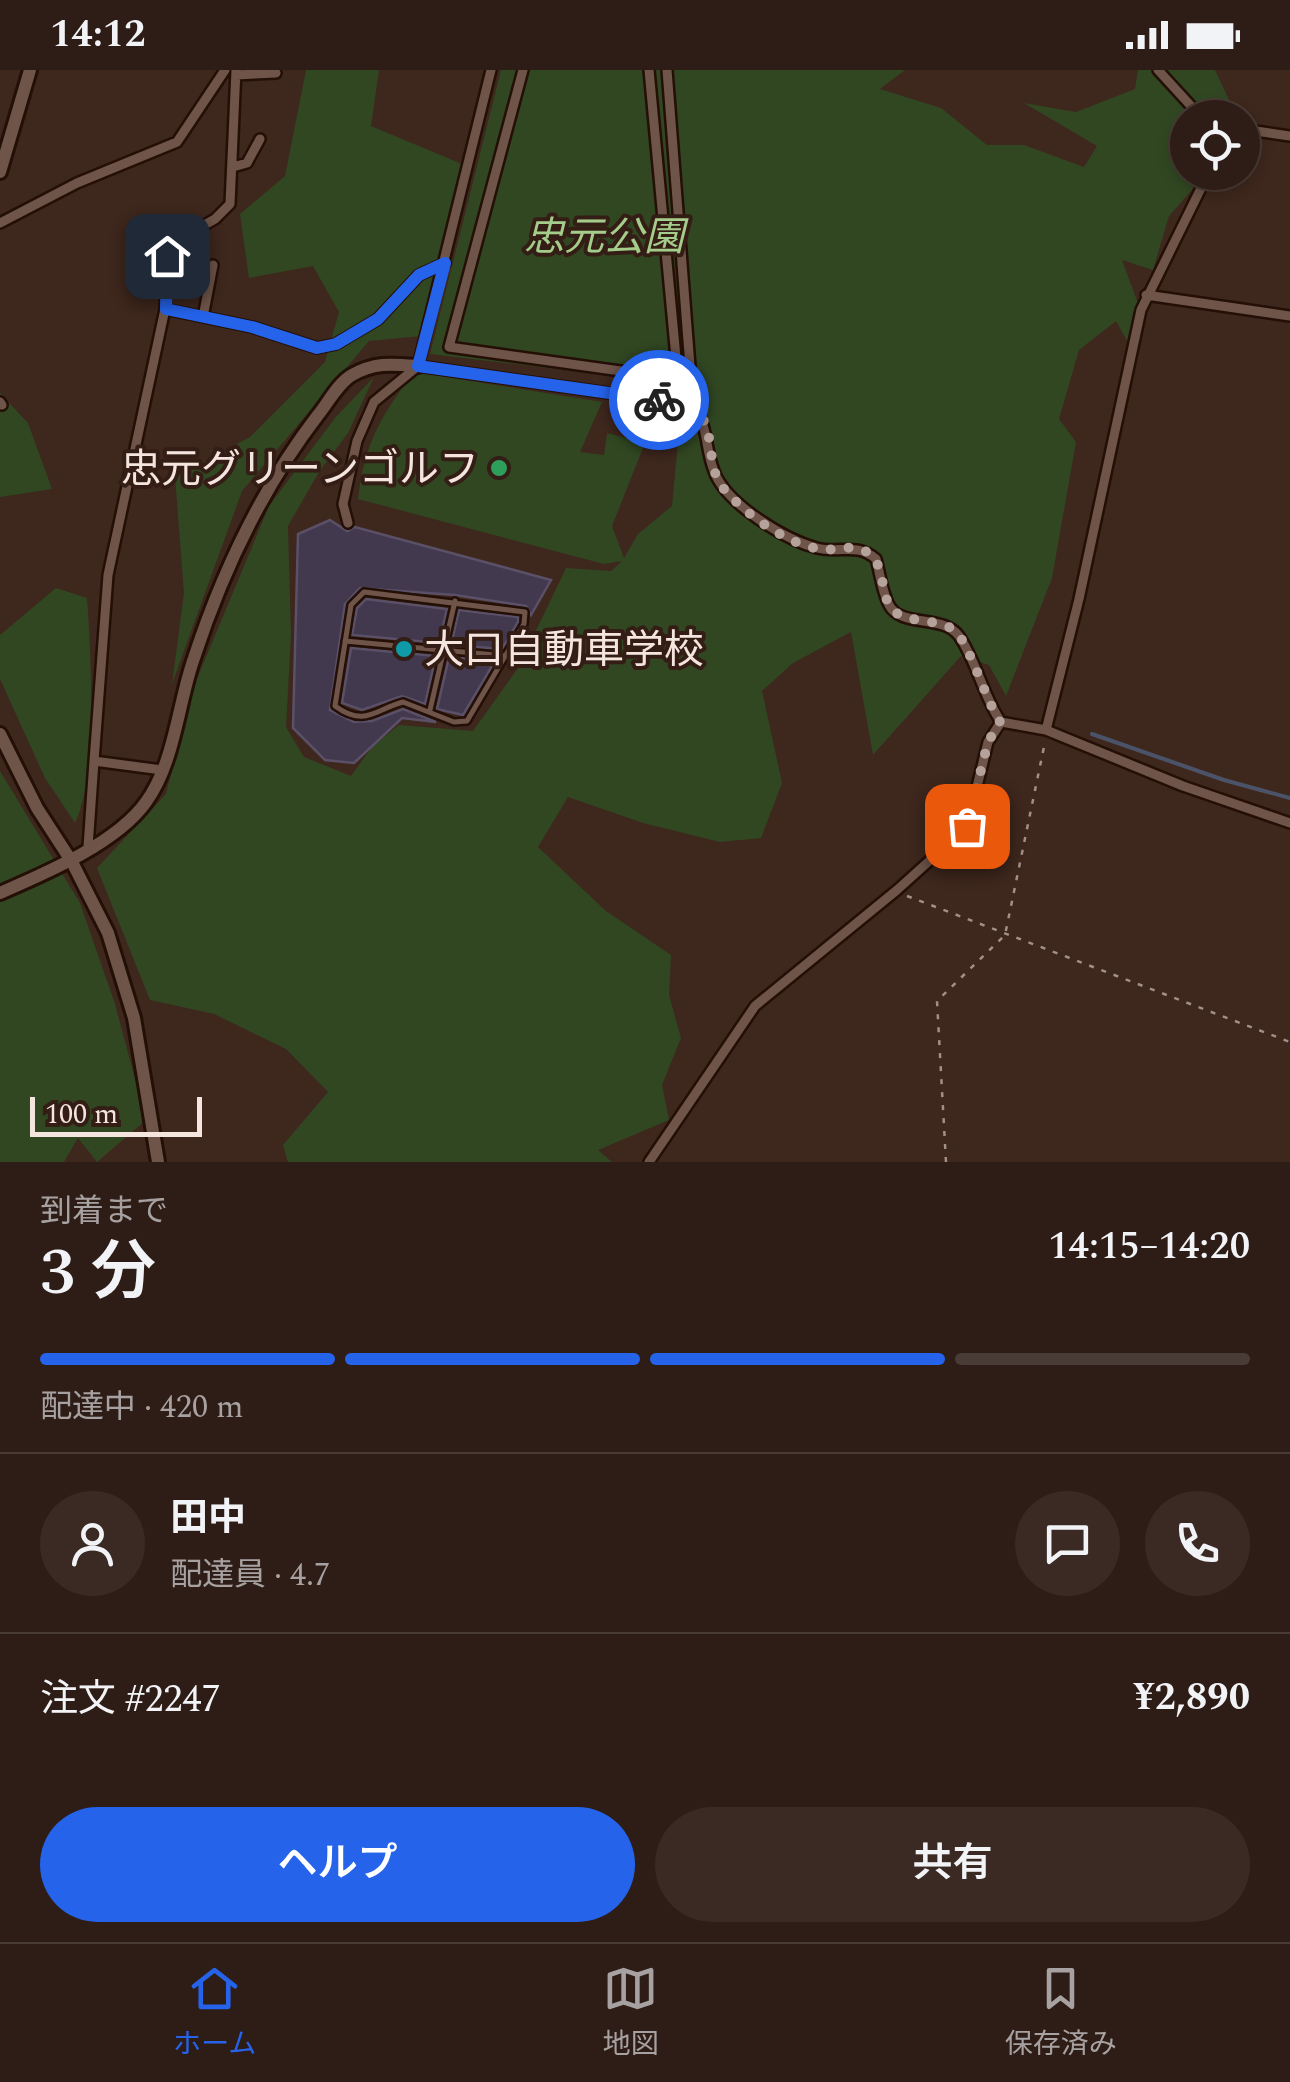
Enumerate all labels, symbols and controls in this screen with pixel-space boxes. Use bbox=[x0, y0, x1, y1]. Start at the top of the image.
text: 14:12 bbox=[50, 6, 145, 64]
map controls bbox=[1170, 100, 1260, 190]
button: locate bbox=[1170, 100, 1260, 190]
park label: 忠元公園 bbox=[524, 208, 689, 269]
pin bbox=[125, 214, 210, 299]
icon: home bbox=[140, 229, 195, 284]
courier bbox=[609, 350, 709, 450]
icon: bike bbox=[632, 373, 687, 428]
place label: 忠元グリーンゴルフ bbox=[121, 440, 479, 501]
marker: 忠元グリーンゴルフ bbox=[488, 457, 510, 479]
place label: 大口自動車学校 bbox=[424, 621, 704, 682]
marker: 大口自動車学校 bbox=[393, 638, 415, 660]
pin bbox=[925, 784, 1010, 869]
icon: bag bbox=[940, 799, 995, 854]
scale bar bbox=[30, 1092, 202, 1136]
text: 100 m bbox=[45, 1093, 118, 1136]
text: 到着まで bbox=[40, 1187, 168, 1236]
text: 14:15–14:20 bbox=[1048, 1218, 1250, 1276]
text: 3 分 bbox=[40, 1224, 156, 1323]
text: 配達中 · 420 m bbox=[40, 1383, 244, 1432]
text: 田中 bbox=[170, 1490, 246, 1548]
button: person bbox=[40, 1491, 145, 1596]
button: chat bbox=[1015, 1491, 1120, 1596]
button: phone bbox=[1145, 1491, 1250, 1596]
text: 配達員 · 4.7 bbox=[170, 1551, 330, 1600]
text: ¥2,890 bbox=[1133, 1669, 1250, 1727]
text: 注文 #2247 bbox=[40, 1671, 221, 1729]
button: ヘルプ bbox=[40, 1807, 635, 1922]
button: 共有 bbox=[655, 1807, 1250, 1922]
tab: ホーム bbox=[173, 1961, 256, 2066]
tab: 地図 bbox=[603, 1961, 659, 2066]
tab: 保存済み bbox=[1005, 1961, 1117, 2066]

